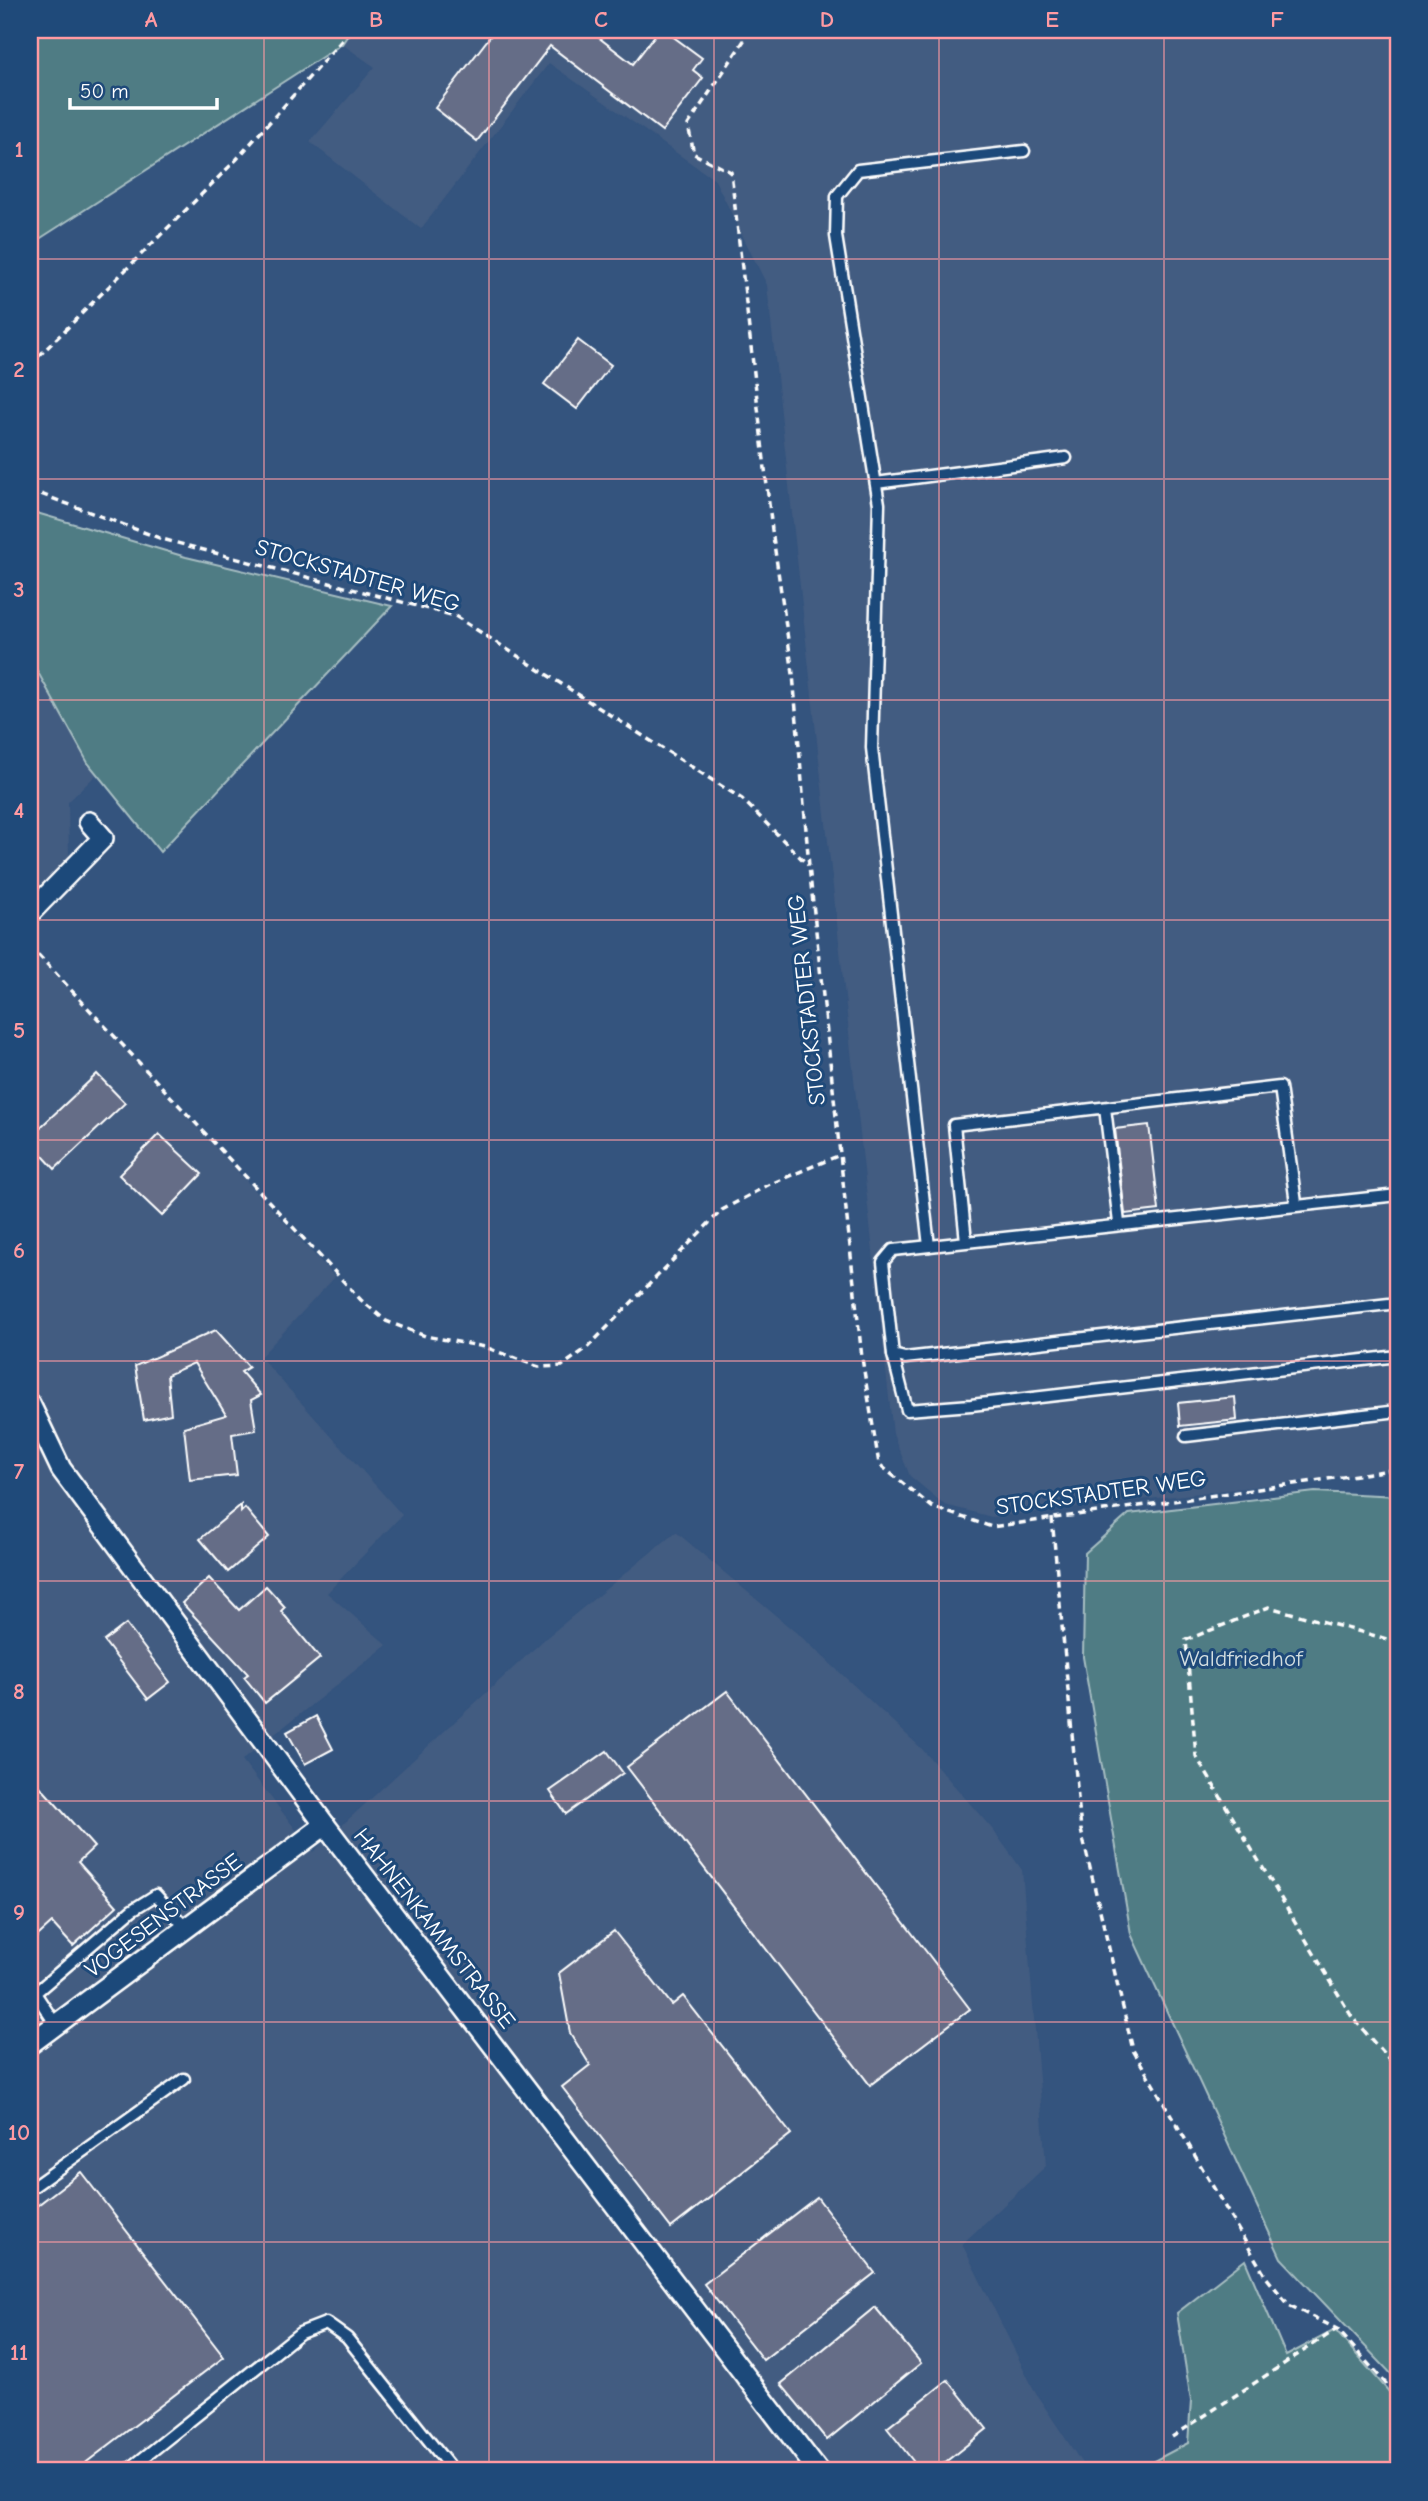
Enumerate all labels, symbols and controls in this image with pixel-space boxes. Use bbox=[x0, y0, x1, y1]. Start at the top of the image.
text: A bbox=[145, 6, 158, 33]
text: B bbox=[369, 6, 383, 33]
text: C bbox=[594, 6, 608, 33]
text: D bbox=[820, 6, 834, 33]
text: E bbox=[1045, 6, 1059, 33]
text: F bbox=[1270, 6, 1284, 33]
scale bar bbox=[70, 66, 217, 110]
text: 50 m bbox=[80, 79, 129, 103]
text: 1 bbox=[14, 136, 24, 163]
text: 2 bbox=[13, 356, 25, 383]
street label: STOCKSTADTER WEG bbox=[252, 533, 463, 618]
text: 3 bbox=[13, 576, 25, 603]
text: 4 bbox=[14, 797, 25, 824]
street label: STOCKSTADTER WEG bbox=[782, 893, 831, 1107]
text: 5 bbox=[13, 1017, 25, 1044]
text: 6 bbox=[13, 1237, 25, 1264]
text: 7 bbox=[14, 1458, 25, 1485]
street label: STOCKSTADTER WEG bbox=[994, 1464, 1208, 1521]
park label: Waldfriedhof bbox=[1180, 1645, 1304, 1672]
text: 8 bbox=[13, 1678, 25, 1705]
street label: HAHNENKAMMSTRASSE bbox=[348, 1823, 521, 2034]
street label: VOGESENSTRASSE bbox=[80, 1848, 247, 1983]
text: 9 bbox=[13, 1899, 25, 1926]
text: 10 bbox=[8, 2119, 30, 2146]
text: 11 bbox=[10, 2339, 28, 2366]

